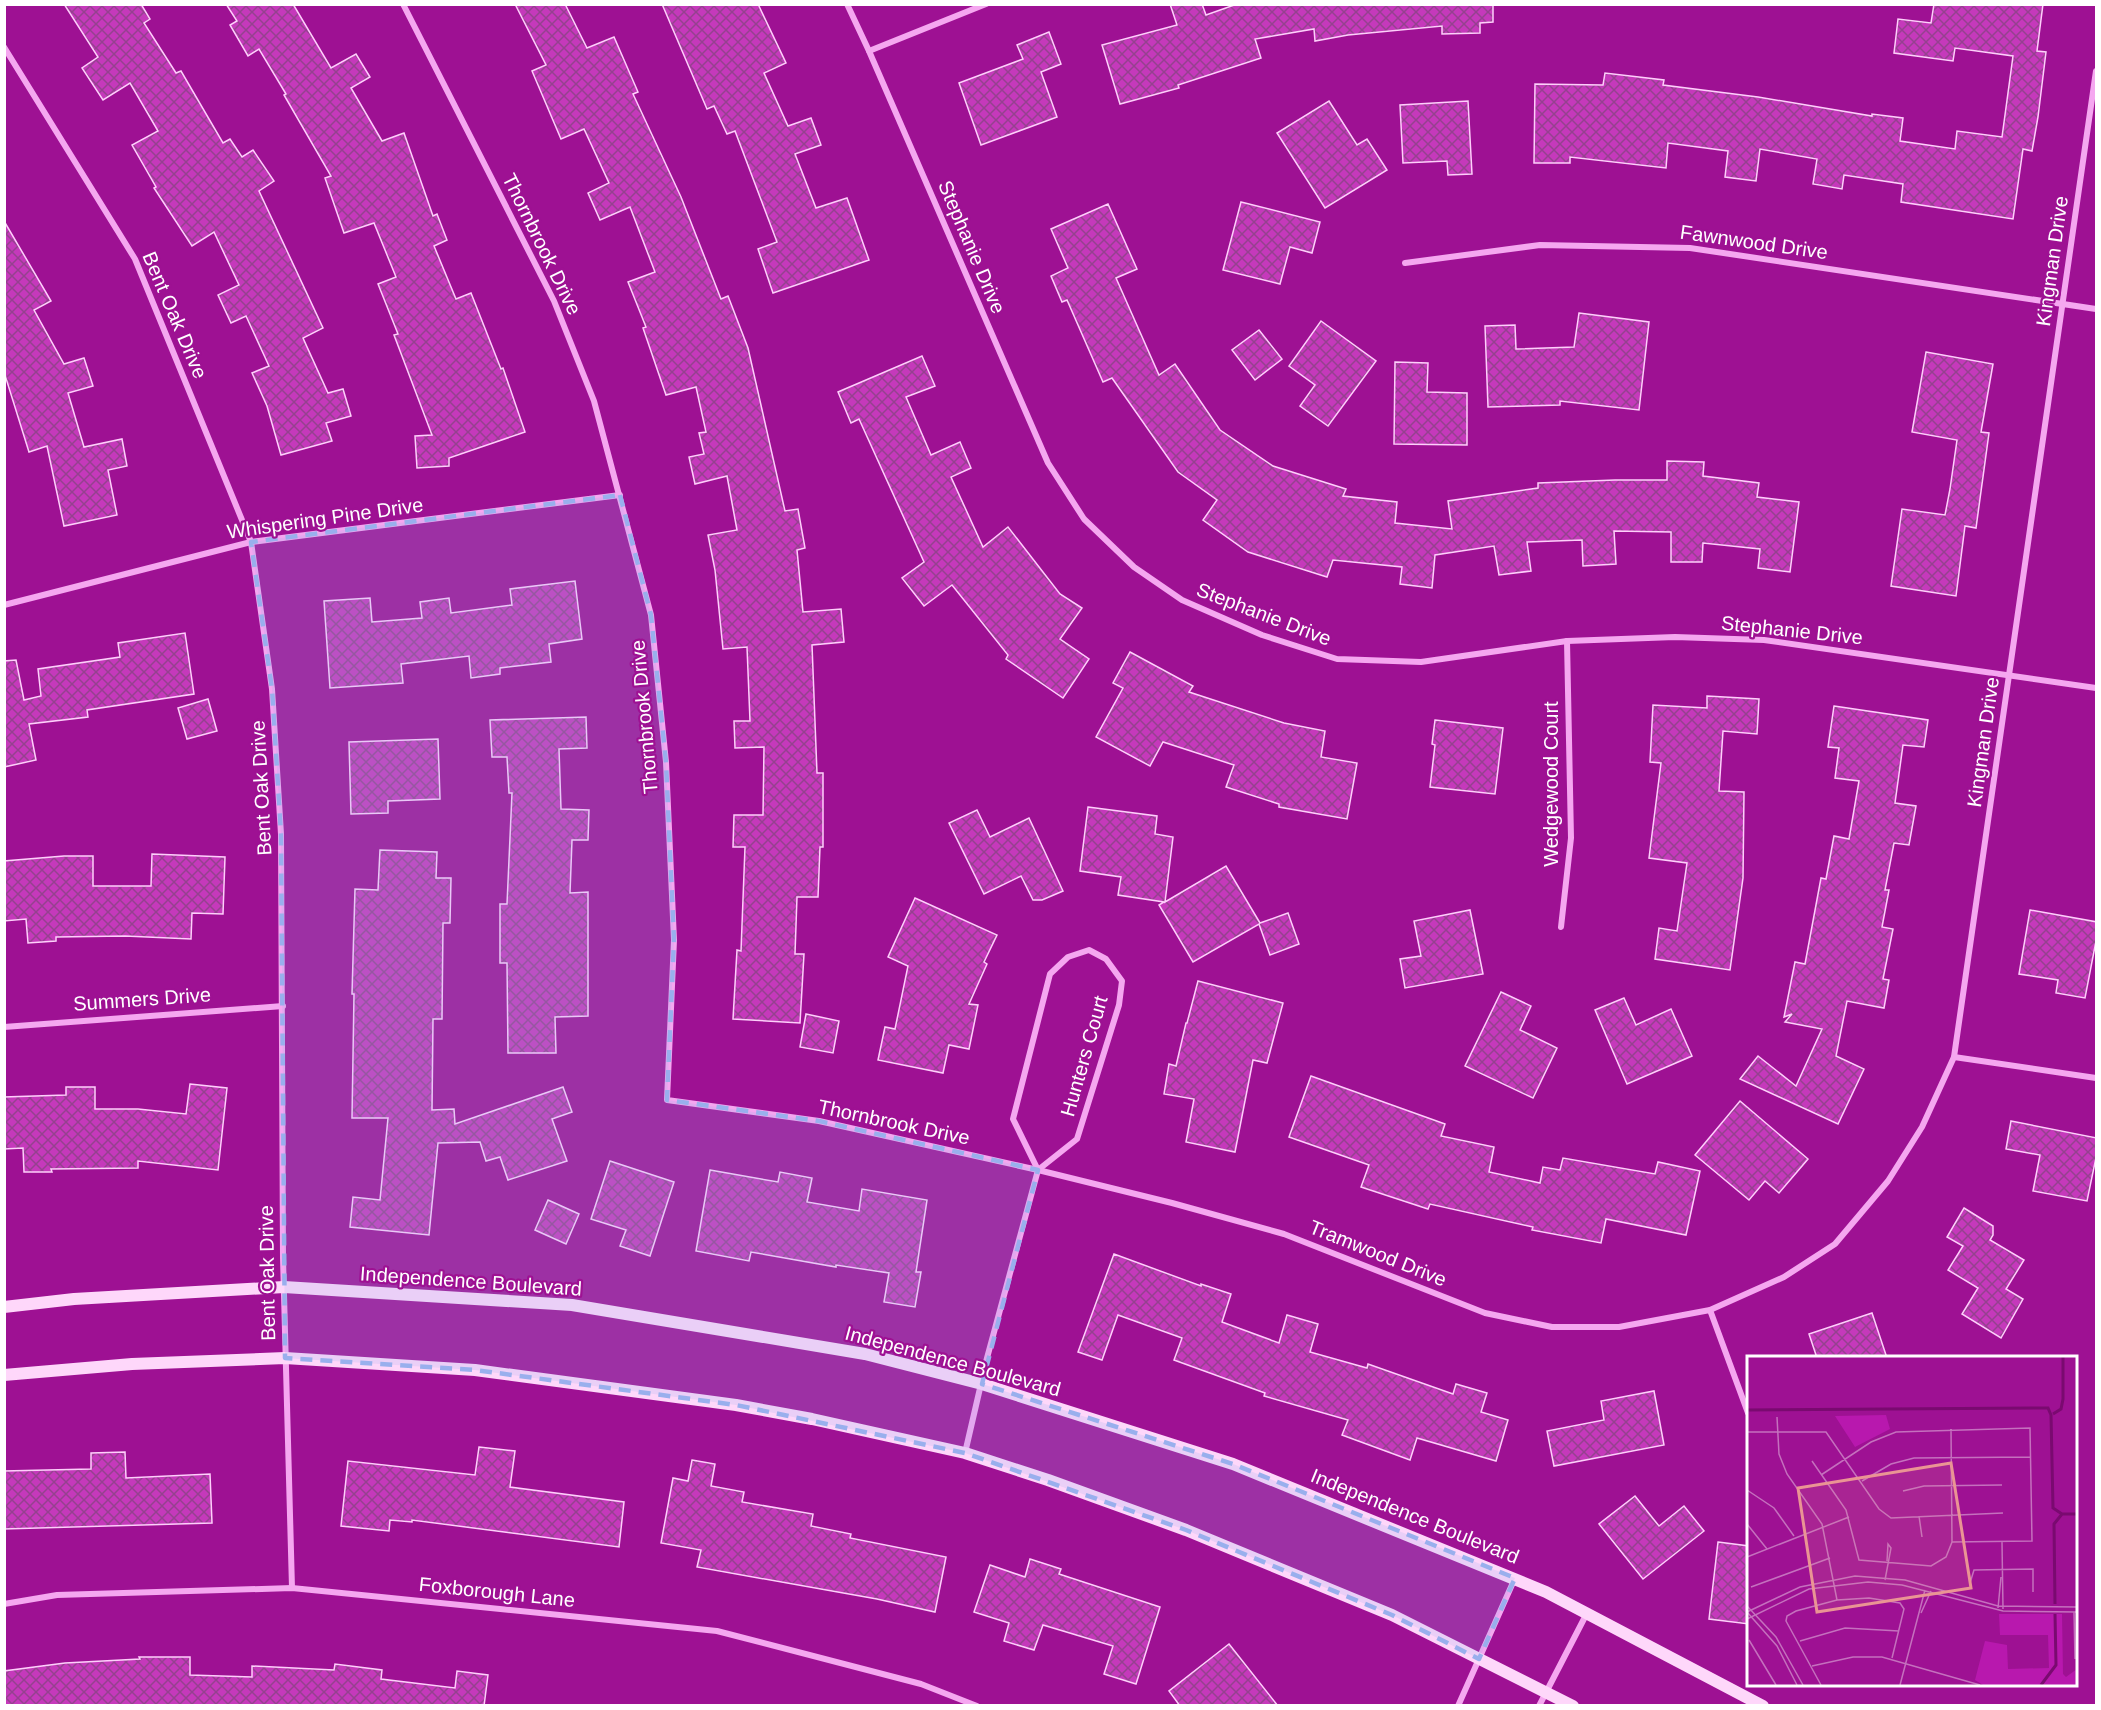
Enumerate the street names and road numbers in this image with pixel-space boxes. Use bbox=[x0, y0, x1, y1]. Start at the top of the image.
street label: Thornbrook Drive bbox=[498, 170, 586, 318]
street label: Stephanie Drive bbox=[934, 177, 1010, 317]
street label: Kingman Drive bbox=[2032, 195, 2072, 327]
street label: Fawnwood Drive bbox=[1679, 221, 1829, 263]
street label: Bent Oak Drive bbox=[138, 248, 212, 382]
street label: Whispering Pine Drive bbox=[226, 493, 424, 543]
street label: Stephanie Drive bbox=[1194, 578, 1334, 650]
street label: Stephanie Drive bbox=[1720, 612, 1864, 648]
street label: Thornbrook Drive bbox=[626, 639, 662, 795]
street label: Kingman Drive bbox=[1963, 676, 2003, 808]
street label: Wedgewood Court bbox=[1540, 701, 1562, 867]
street label: Bent Oak Drive bbox=[246, 720, 276, 856]
street label: Summers Drive bbox=[73, 983, 211, 1015]
street label: Hunters Court bbox=[1056, 993, 1112, 1119]
street label: Thornbrook Drive bbox=[816, 1095, 972, 1149]
street label: Bent Oak Drive bbox=[255, 1205, 279, 1341]
street label: Tramwood Drive bbox=[1306, 1215, 1450, 1291]
street label: Independence Boulevard bbox=[359, 1262, 583, 1300]
street label: Independence Boulevard bbox=[843, 1322, 1063, 1400]
street label: Independence Boulevard bbox=[1308, 1464, 1522, 1568]
street label: Foxborough Lane bbox=[418, 1573, 576, 1611]

